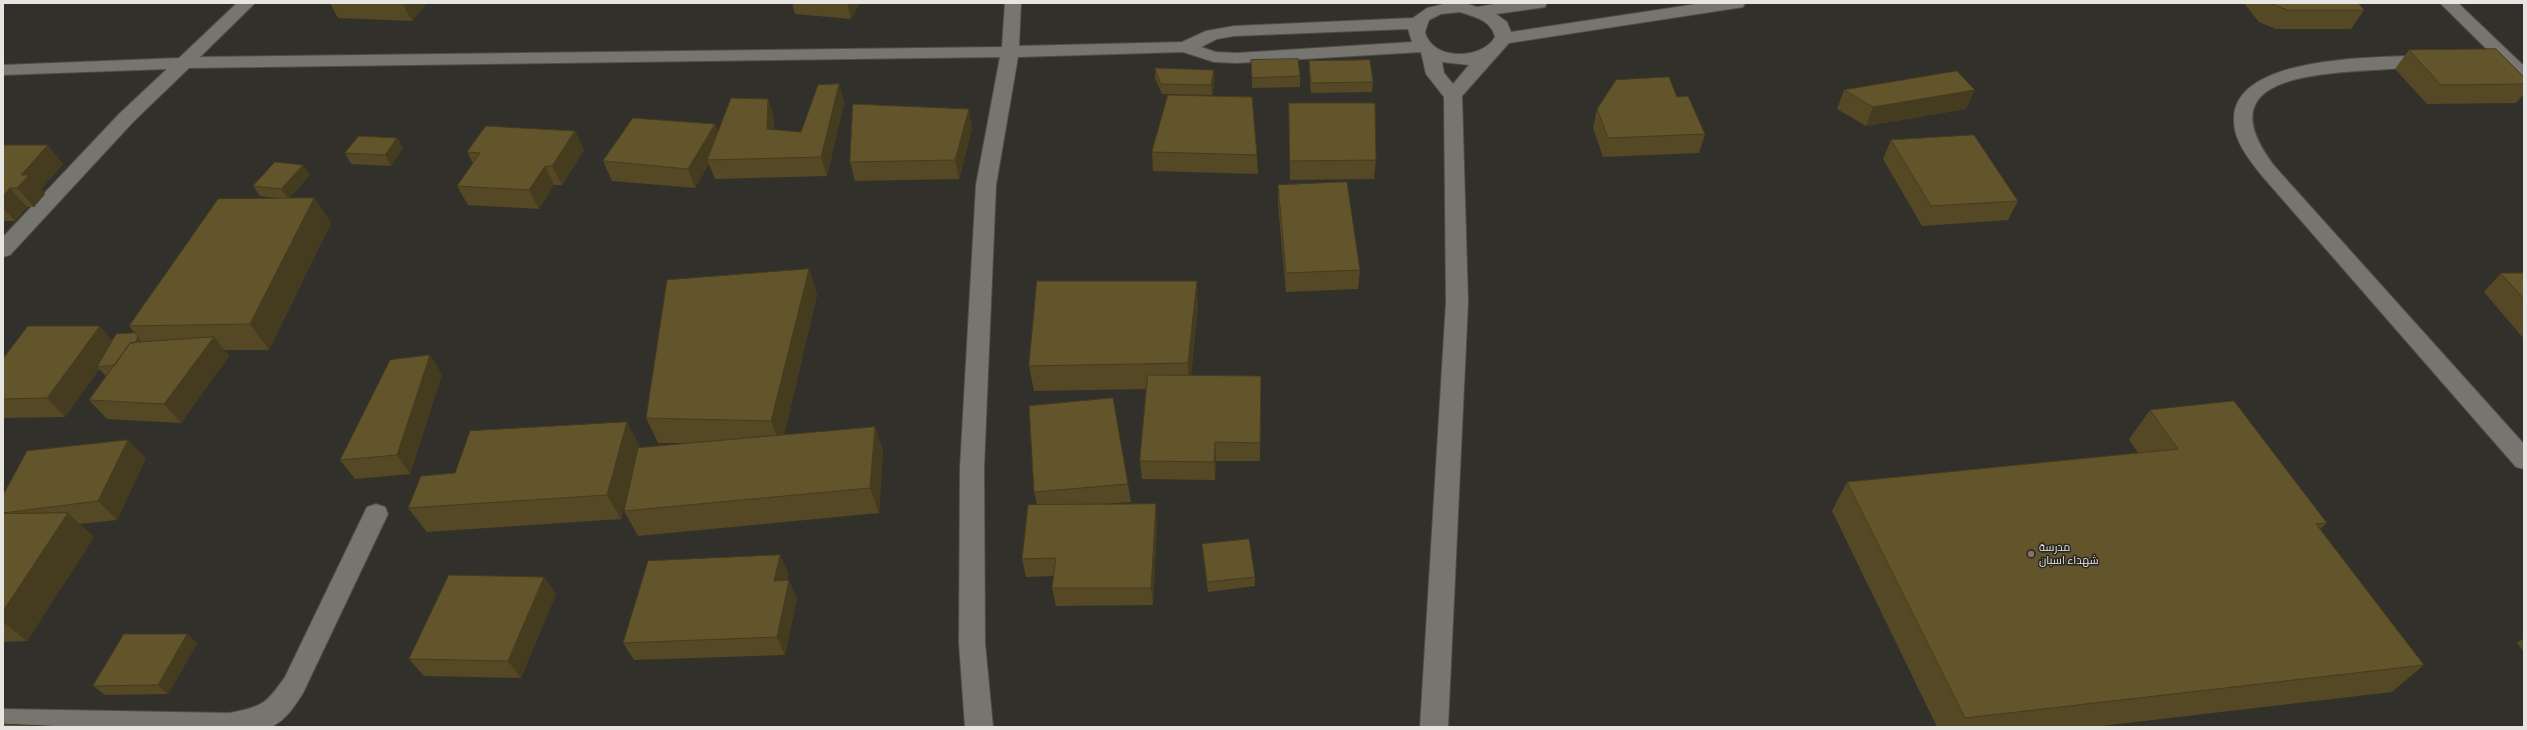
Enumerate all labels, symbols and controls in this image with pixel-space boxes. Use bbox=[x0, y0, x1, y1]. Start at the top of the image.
place label: مدرسة شهداء اسبان bbox=[2039, 541, 2099, 567]
marker: مدرسة شهداء اسبان bbox=[2026, 549, 2036, 559]

